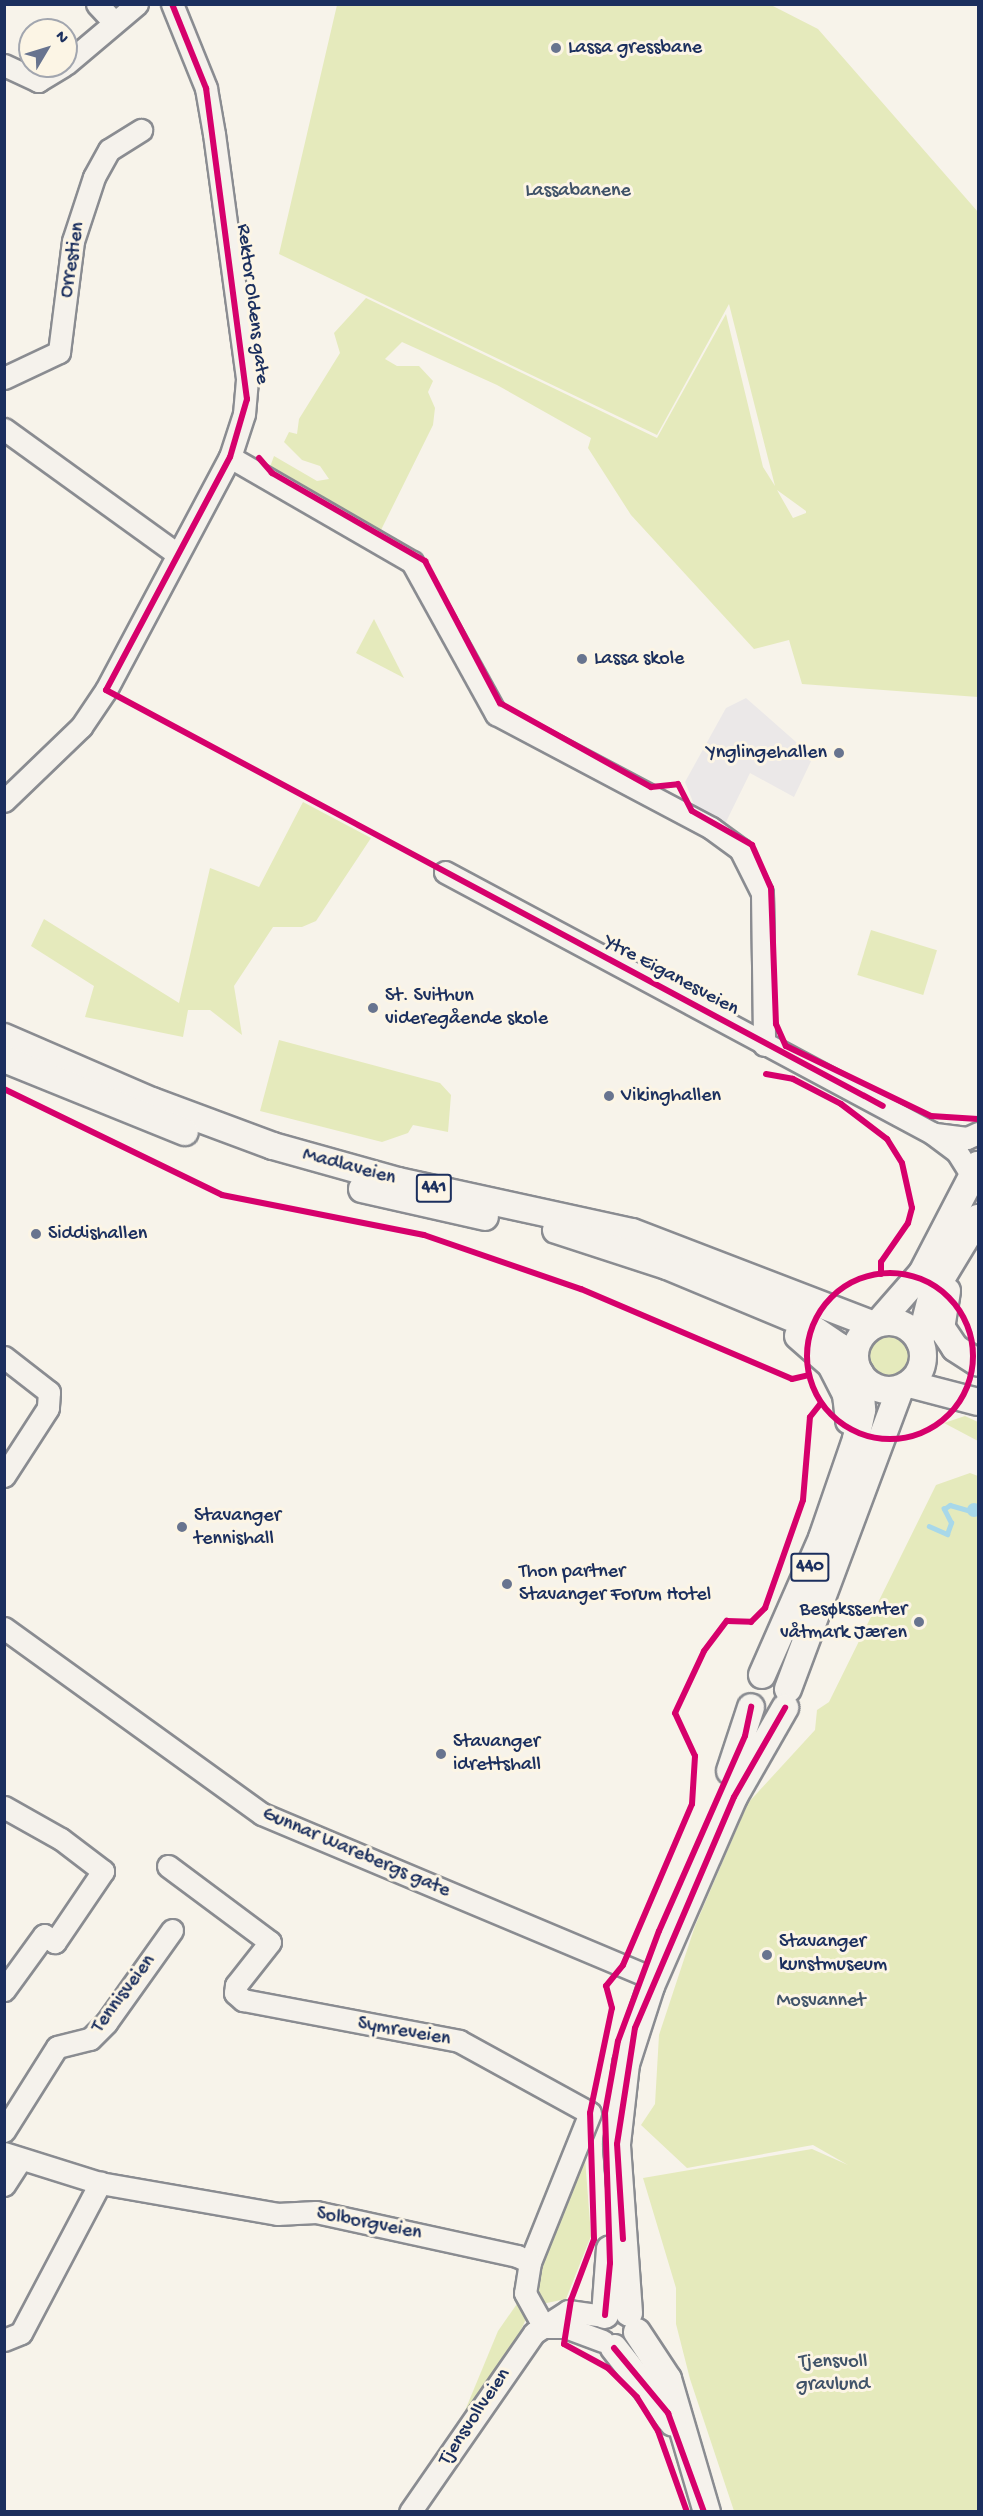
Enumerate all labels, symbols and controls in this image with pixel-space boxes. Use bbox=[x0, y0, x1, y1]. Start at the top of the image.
north arrow bbox=[18, 18, 78, 78]
text: N bbox=[50, 28, 72, 48]
place label: Lassa gressbane bbox=[568, 36, 702, 60]
marker: Lassa gressbane bbox=[549, 41, 563, 55]
park label: Lassabanene bbox=[525, 179, 631, 203]
street label: Orrestien bbox=[55, 220, 91, 300]
street label: Rektor Oldens gate bbox=[230, 223, 274, 385]
place label: Lassa skole bbox=[594, 647, 684, 671]
marker: Lassa skole bbox=[575, 652, 589, 666]
place label: Ynglingehallen bbox=[706, 741, 827, 765]
marker: Ynglingehallen bbox=[832, 746, 846, 760]
street label: Ytre Eiganesveien bbox=[599, 930, 743, 1022]
place label: St. Svithun videregående skole bbox=[385, 984, 548, 1031]
marker: St. Svithun videregående skole bbox=[366, 1001, 380, 1015]
place label: Vikinghallen bbox=[621, 1084, 721, 1108]
marker: Vikinghallen bbox=[602, 1089, 616, 1103]
street label: Madlaveien bbox=[300, 1143, 398, 1191]
road number: 441 bbox=[414, 1173, 454, 1203]
place label: Siddishallen bbox=[48, 1222, 147, 1246]
marker: Siddishallen bbox=[29, 1227, 43, 1241]
place label: Stavanger tennishall bbox=[194, 1504, 281, 1551]
marker: Stavanger tennishall bbox=[175, 1520, 189, 1534]
road number: 440 bbox=[789, 1552, 831, 1582]
place label: Thon partner Stavanger Forum Hotel bbox=[519, 1560, 711, 1607]
marker: Thon partner Stavanger Forum Hotel bbox=[500, 1577, 514, 1591]
place label: Besøkssenter våtmark Jæren bbox=[780, 1598, 907, 1645]
marker: Besøkssenter våtmark Jæren bbox=[912, 1615, 926, 1629]
place label: Stavanger idrettshall bbox=[453, 1730, 541, 1777]
marker: Stavanger idrettshall bbox=[434, 1747, 448, 1761]
street label: Gunnar Warebergs gate bbox=[258, 1803, 454, 1903]
place label: Stavanger kunstmuseum bbox=[779, 1931, 887, 1978]
marker: Stavanger kunstmuseum bbox=[760, 1948, 774, 1962]
street label: Tennisveien bbox=[87, 1950, 161, 2038]
park label: Mosvannet bbox=[776, 1989, 866, 2013]
street label: Symreveien bbox=[356, 2012, 452, 2052]
street label: Solborgveien bbox=[314, 2202, 424, 2246]
park label: Tjensvoll gravlund bbox=[796, 2350, 870, 2397]
street label: Tjensvollveien bbox=[434, 2364, 516, 2470]

